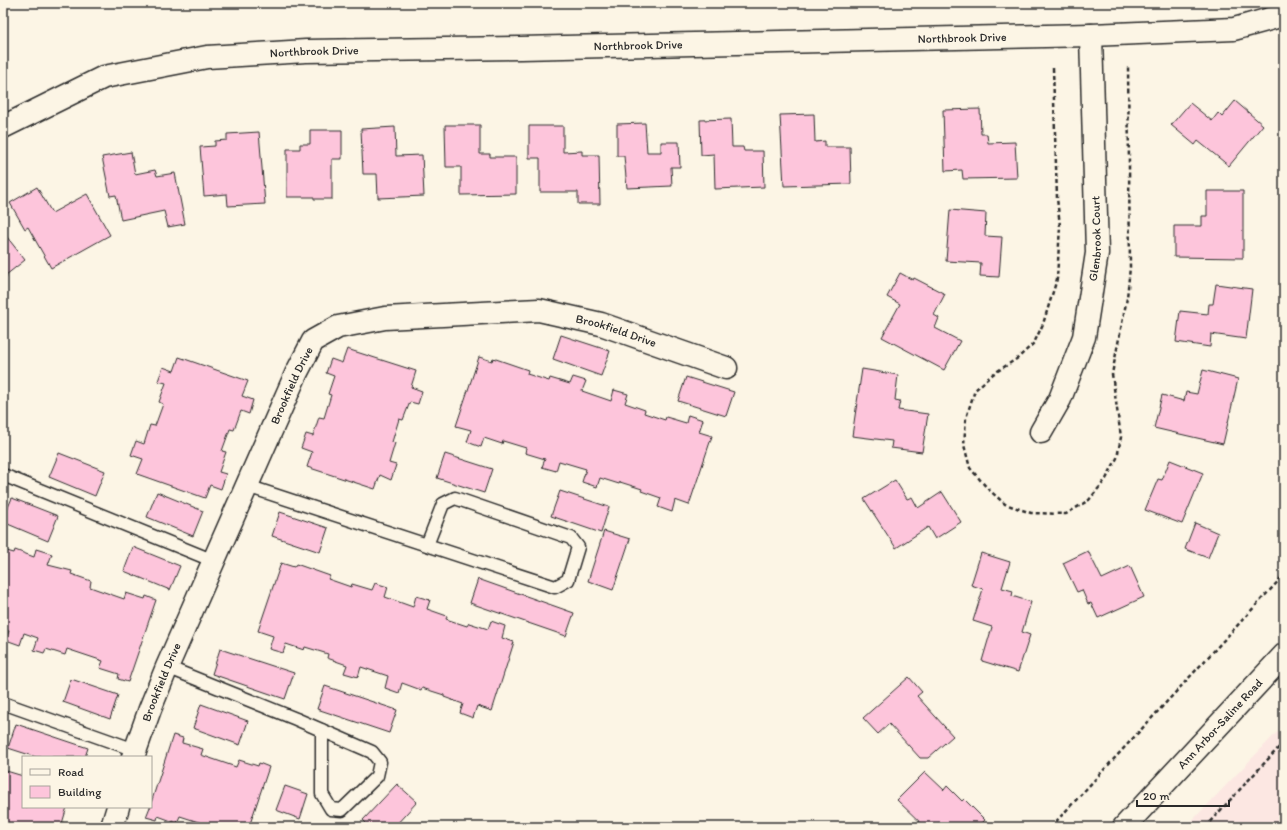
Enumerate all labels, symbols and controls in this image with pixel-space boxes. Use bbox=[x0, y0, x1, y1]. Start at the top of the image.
street label: Northbrook Drive bbox=[917, 30, 1007, 46]
street label: Northbrook Drive bbox=[594, 37, 683, 53]
street label: Northbrook Drive bbox=[269, 43, 359, 60]
street label: Glenbrook Court bbox=[1086, 195, 1104, 282]
street label: Brookfield Drive bbox=[574, 312, 658, 350]
street label: Brookfield Drive bbox=[268, 344, 316, 427]
street label: Brookfield Drive bbox=[139, 640, 184, 723]
street label: Ann Arbor-Saline Road bbox=[1175, 675, 1266, 772]
legend bbox=[22, 756, 152, 808]
text: Road bbox=[58, 765, 84, 779]
scale bar bbox=[1137, 782, 1229, 808]
text: Building bbox=[58, 785, 102, 799]
text: 20 m bbox=[1143, 789, 1170, 803]

